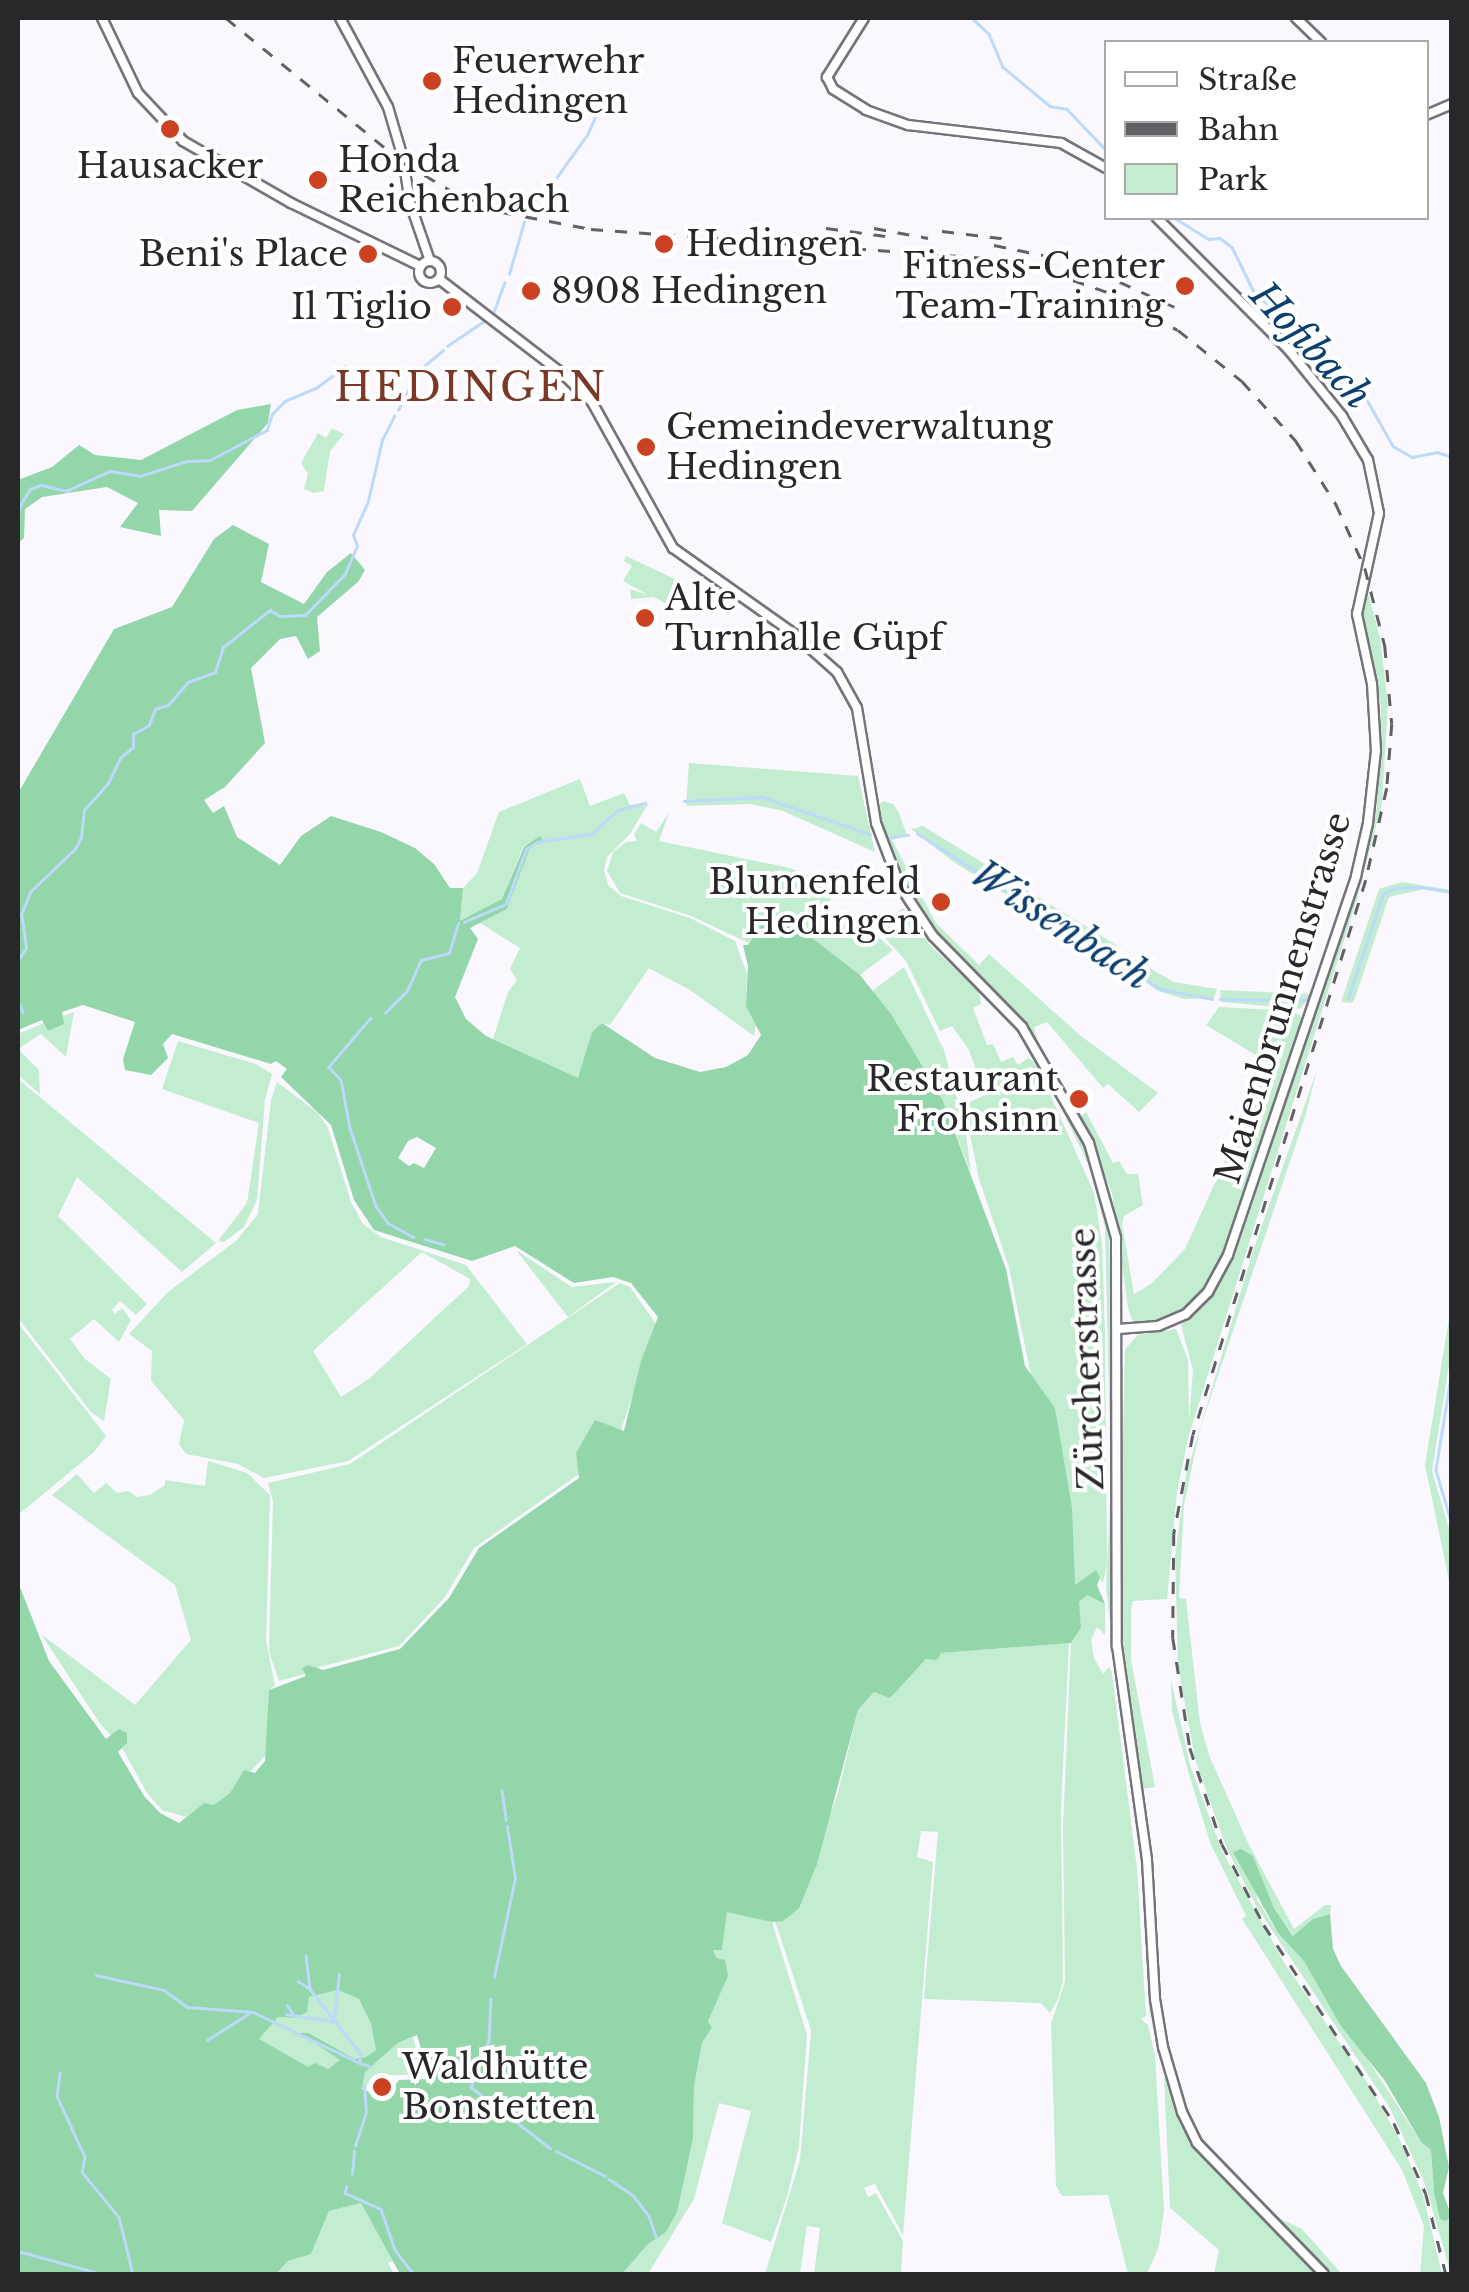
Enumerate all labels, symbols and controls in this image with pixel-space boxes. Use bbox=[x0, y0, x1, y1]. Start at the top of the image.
place label: Feuerwehr Hedingen bbox=[452, 40, 644, 122]
legend bbox=[1104, 40, 1429, 220]
text: Straße bbox=[1198, 61, 1297, 98]
marker: Feuerwehr Hedingen bbox=[421, 70, 443, 92]
text: Bahn bbox=[1198, 111, 1279, 148]
marker: Hausacker bbox=[159, 118, 181, 140]
place label: Honda Reichenbach bbox=[338, 139, 569, 221]
place label: Hausacker bbox=[77, 145, 263, 187]
text: Park bbox=[1198, 161, 1268, 198]
marker: Honda Reichenbach bbox=[307, 169, 329, 191]
place label: Hedingen bbox=[686, 223, 862, 265]
marker: Hedingen bbox=[651, 231, 677, 257]
place label: Beni's Place bbox=[138, 233, 348, 275]
marker: Beni's Place bbox=[357, 243, 379, 265]
place label: Fitness-Center Team-Training bbox=[896, 245, 1165, 327]
place label: 8908 Hedingen bbox=[551, 270, 827, 312]
water label: Hofibach bbox=[1241, 272, 1381, 418]
marker: Fitness-Center Team-Training bbox=[1174, 275, 1196, 297]
marker: 8908 Hedingen bbox=[520, 280, 542, 302]
place label: Il Tiglio bbox=[290, 286, 432, 328]
marker: Il Tiglio bbox=[441, 296, 463, 318]
district label: HEDINGEN bbox=[334, 363, 608, 411]
place label: Gemeindeverwaltung Hedingen bbox=[666, 406, 1053, 488]
marker: Gemeindeverwaltung Hedingen bbox=[635, 436, 657, 458]
place label: Alte Turnhalle Güpf bbox=[665, 577, 944, 659]
marker: Alte Turnhalle Güpf bbox=[634, 607, 656, 629]
street label: Maienbrunnenstrasse bbox=[1206, 807, 1360, 1189]
water label: Wissenbach bbox=[963, 850, 1159, 1000]
place label: Blumenfeld Hedingen bbox=[709, 861, 921, 943]
marker: Blumenfeld Hedingen bbox=[930, 891, 952, 913]
place label: Restaurant Frohsinn bbox=[866, 1058, 1059, 1140]
marker: Restaurant Frohsinn bbox=[1068, 1088, 1090, 1110]
street label: Zürcherstrasse bbox=[1061, 1227, 1113, 1491]
place label: Waldhütte Bonstetten bbox=[402, 2046, 596, 2128]
marker: Waldhütte Bonstetten bbox=[371, 2076, 393, 2098]

